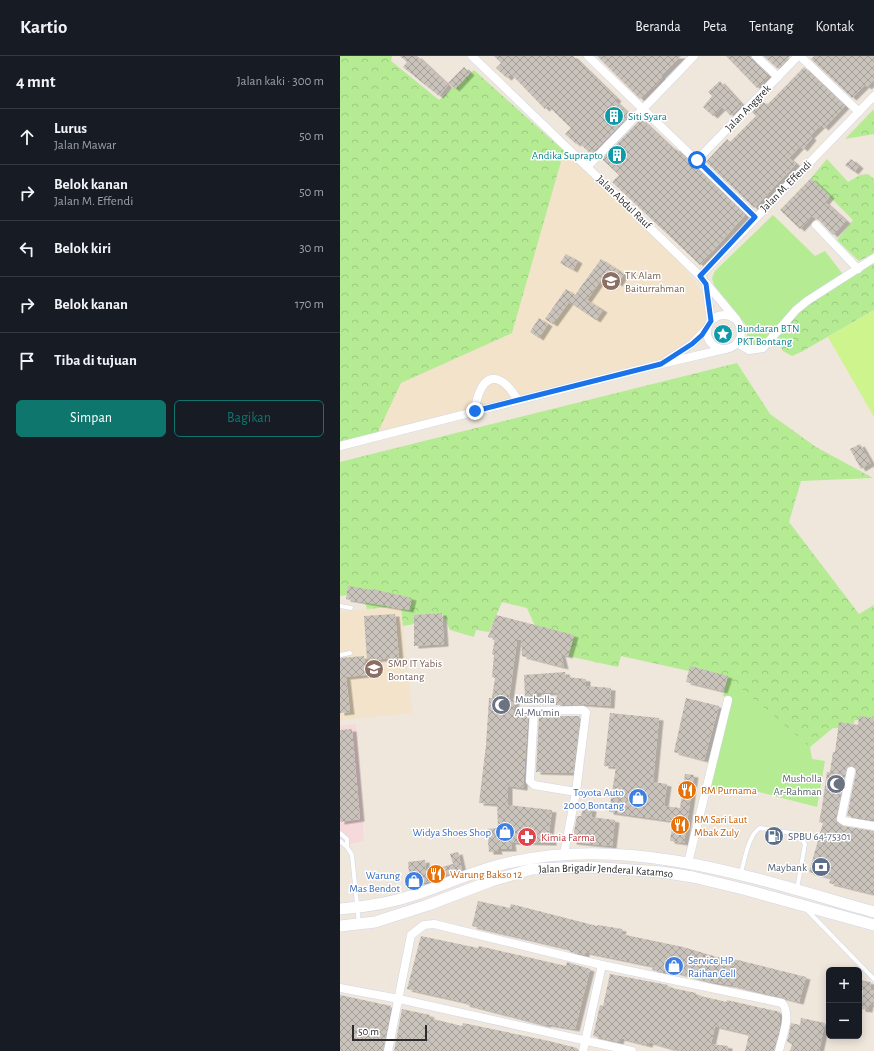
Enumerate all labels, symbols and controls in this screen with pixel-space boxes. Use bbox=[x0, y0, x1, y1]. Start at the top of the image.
text: Kartio bbox=[20, 18, 67, 37]
text: Beranda bbox=[635, 20, 681, 34]
text: Peta bbox=[703, 20, 727, 34]
text: Tentang bbox=[749, 20, 793, 34]
text: Kontak bbox=[815, 20, 854, 34]
text: 4 mnt bbox=[16, 73, 55, 90]
text: Jalan kaki · 300 m bbox=[237, 75, 324, 88]
street label: Jalan Anggrek bbox=[723, 83, 773, 133]
building icon: Siti Syara bbox=[603, 105, 625, 127]
place label: Siti Syara bbox=[628, 111, 667, 122]
text: Lurus bbox=[54, 121, 87, 136]
icon: ahead bbox=[16, 126, 38, 148]
text: 50 m bbox=[299, 130, 324, 143]
text: Jalan Mawar bbox=[54, 139, 116, 152]
building icon: Andika Suprapto bbox=[606, 144, 628, 166]
place label: Andika Suprapto bbox=[532, 150, 603, 161]
route start bbox=[688, 151, 706, 169]
street label: Jalan M. Effendi bbox=[758, 158, 814, 214]
street label: Jalan Abdul Rauf bbox=[595, 173, 654, 231]
text: Belok kanan bbox=[54, 177, 128, 192]
icon: right bbox=[16, 182, 38, 204]
text: 50 m bbox=[299, 186, 324, 199]
text: Jalan M. Effendi bbox=[54, 195, 133, 208]
icon: left bbox=[16, 238, 38, 260]
text: Belok kiri bbox=[54, 241, 111, 256]
text: 30 m bbox=[299, 242, 324, 255]
school or university icon: TK Alam Baiturrahman bbox=[600, 270, 622, 292]
place label: TK Alam Baiturrahman bbox=[625, 270, 685, 294]
icon: right bbox=[16, 294, 38, 316]
text: Belok kanan bbox=[54, 297, 128, 312]
text: 170 m bbox=[295, 298, 324, 311]
place icon: Bundaran BTN PKT Bontang bbox=[712, 323, 734, 345]
place label: Bundaran BTN PKT Bontang bbox=[737, 323, 799, 347]
icon: arrive bbox=[16, 350, 38, 372]
text: Tiba di tujuan bbox=[54, 353, 137, 368]
button: Simpan bbox=[16, 400, 166, 437]
button: Bagikan bbox=[174, 400, 324, 437]
route end bbox=[466, 402, 484, 420]
school or university icon: SMP IT Yabis Bontang bbox=[363, 658, 385, 680]
place label: SMP IT Yabis Bontang bbox=[388, 658, 442, 682]
mosque icon: Musholla Al-Mu'min bbox=[490, 694, 512, 716]
place label: Musholla Al-Mu'min bbox=[515, 694, 560, 718]
place label: Musholla Ar-Rahman bbox=[774, 773, 822, 797]
mosque icon: Musholla Ar-Rahman bbox=[825, 773, 847, 795]
restaurant icon: RM Purnama bbox=[676, 779, 698, 801]
place label: RM Purnama bbox=[701, 785, 757, 796]
place label: Toyota Auto 2000 Bontang bbox=[563, 787, 625, 811]
shop icon: Toyota Auto 2000 Bontang bbox=[627, 787, 649, 809]
restaurant icon: RM Sari Laut Mbak Zuly bbox=[669, 814, 691, 836]
place label: RM Sari Laut Mbak Zuly bbox=[694, 814, 748, 838]
shop icon: Widya Shoes Shop bbox=[494, 821, 516, 843]
fuel station icon: SPBU 64-75301 bbox=[763, 825, 785, 847]
pharmacy icon: Kimia Farma bbox=[516, 826, 538, 848]
place label: Widya Shoes Shop bbox=[412, 827, 491, 838]
place label: SPBU 64-75301 bbox=[788, 831, 851, 842]
place label: Kimia Farma bbox=[541, 832, 595, 843]
bank icon: Maybank bbox=[810, 856, 832, 878]
street label: Jalan Brigadir Jenderal Katamso bbox=[538, 861, 674, 879]
place label: Maybank bbox=[767, 862, 807, 873]
restaurant icon: Warung Bakso 12 bbox=[425, 863, 447, 885]
place label: Warung Bakso 12 bbox=[450, 869, 522, 880]
place label: Warung Mas Bendot bbox=[349, 870, 401, 894]
shop icon: Warung Mas Bendot bbox=[403, 870, 425, 892]
shop icon: Service HP Raihan Cell bbox=[663, 955, 685, 977]
place label: Service HP Raihan Cell bbox=[688, 955, 736, 979]
map controls bbox=[826, 967, 862, 1039]
button: + bbox=[826, 967, 862, 1003]
button: − bbox=[826, 1003, 862, 1039]
scale bar bbox=[352, 1023, 427, 1042]
text: 50 m bbox=[358, 1026, 379, 1037]

